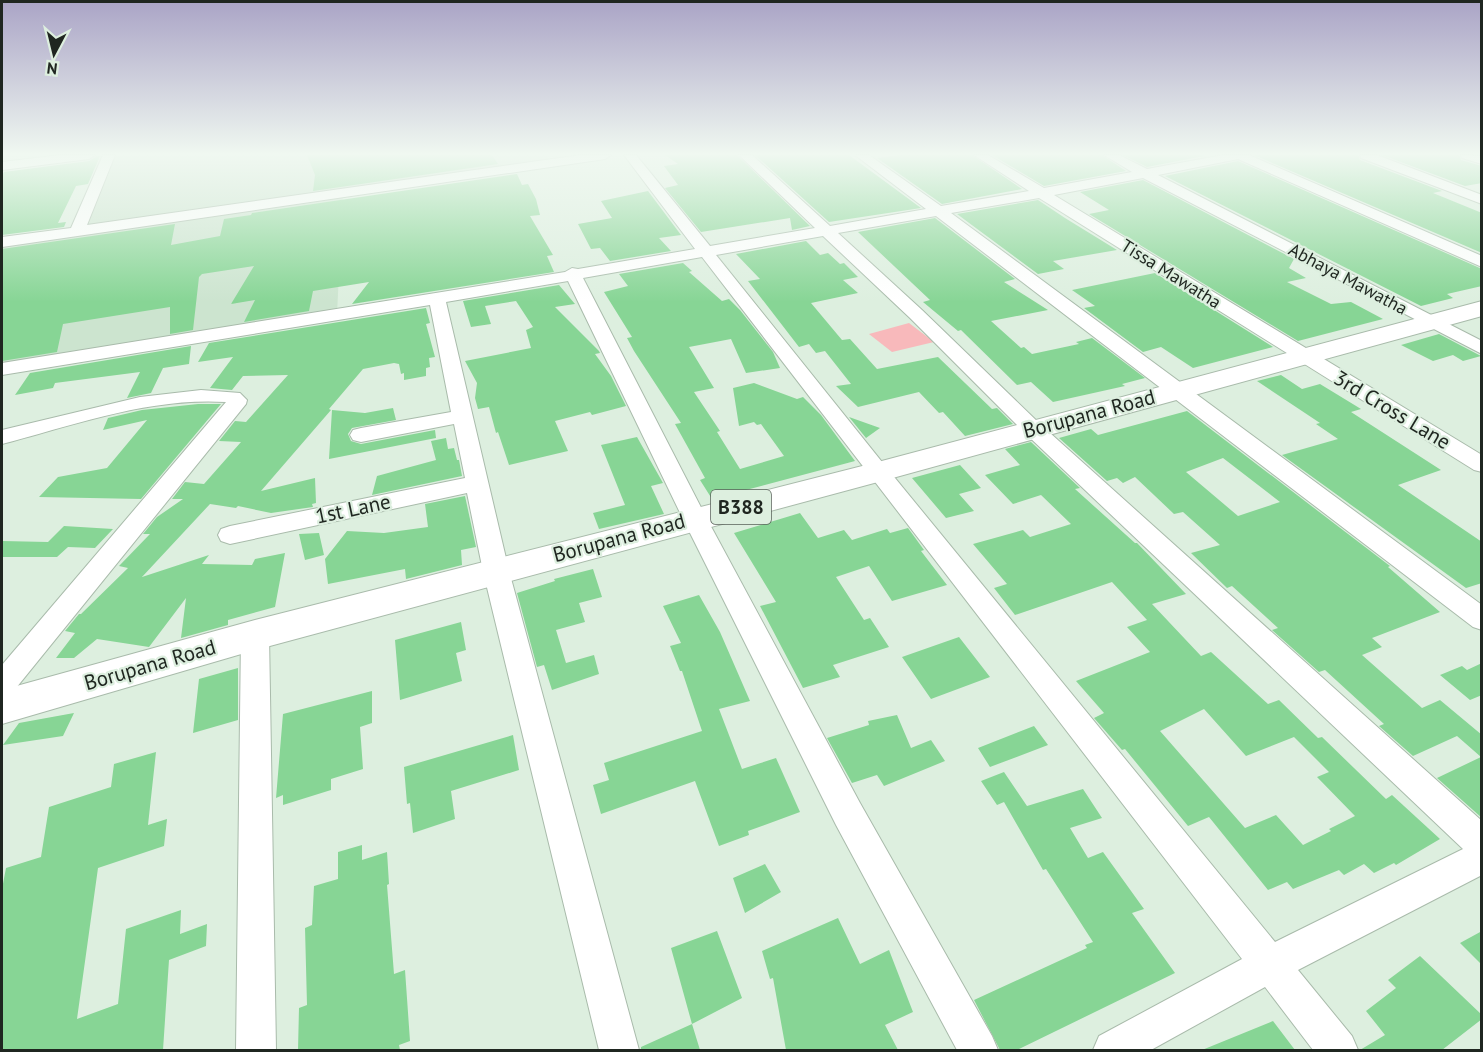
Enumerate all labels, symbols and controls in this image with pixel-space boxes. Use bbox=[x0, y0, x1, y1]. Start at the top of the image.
north arrow bbox=[24, 24, 84, 84]
text: N bbox=[46, 58, 59, 79]
street label: Tissa Mawatha bbox=[1117, 234, 1226, 314]
street label: Abhaya Mawatha bbox=[1285, 238, 1412, 320]
street label: 3rd Cross Lane bbox=[1329, 364, 1456, 455]
street label: Borupana Road bbox=[1020, 383, 1158, 444]
street label: 1st Lane bbox=[313, 487, 393, 530]
road number: B388 bbox=[711, 490, 771, 524]
street label: Borupana Road bbox=[550, 507, 688, 568]
street label: Borupana Road bbox=[81, 633, 219, 696]

